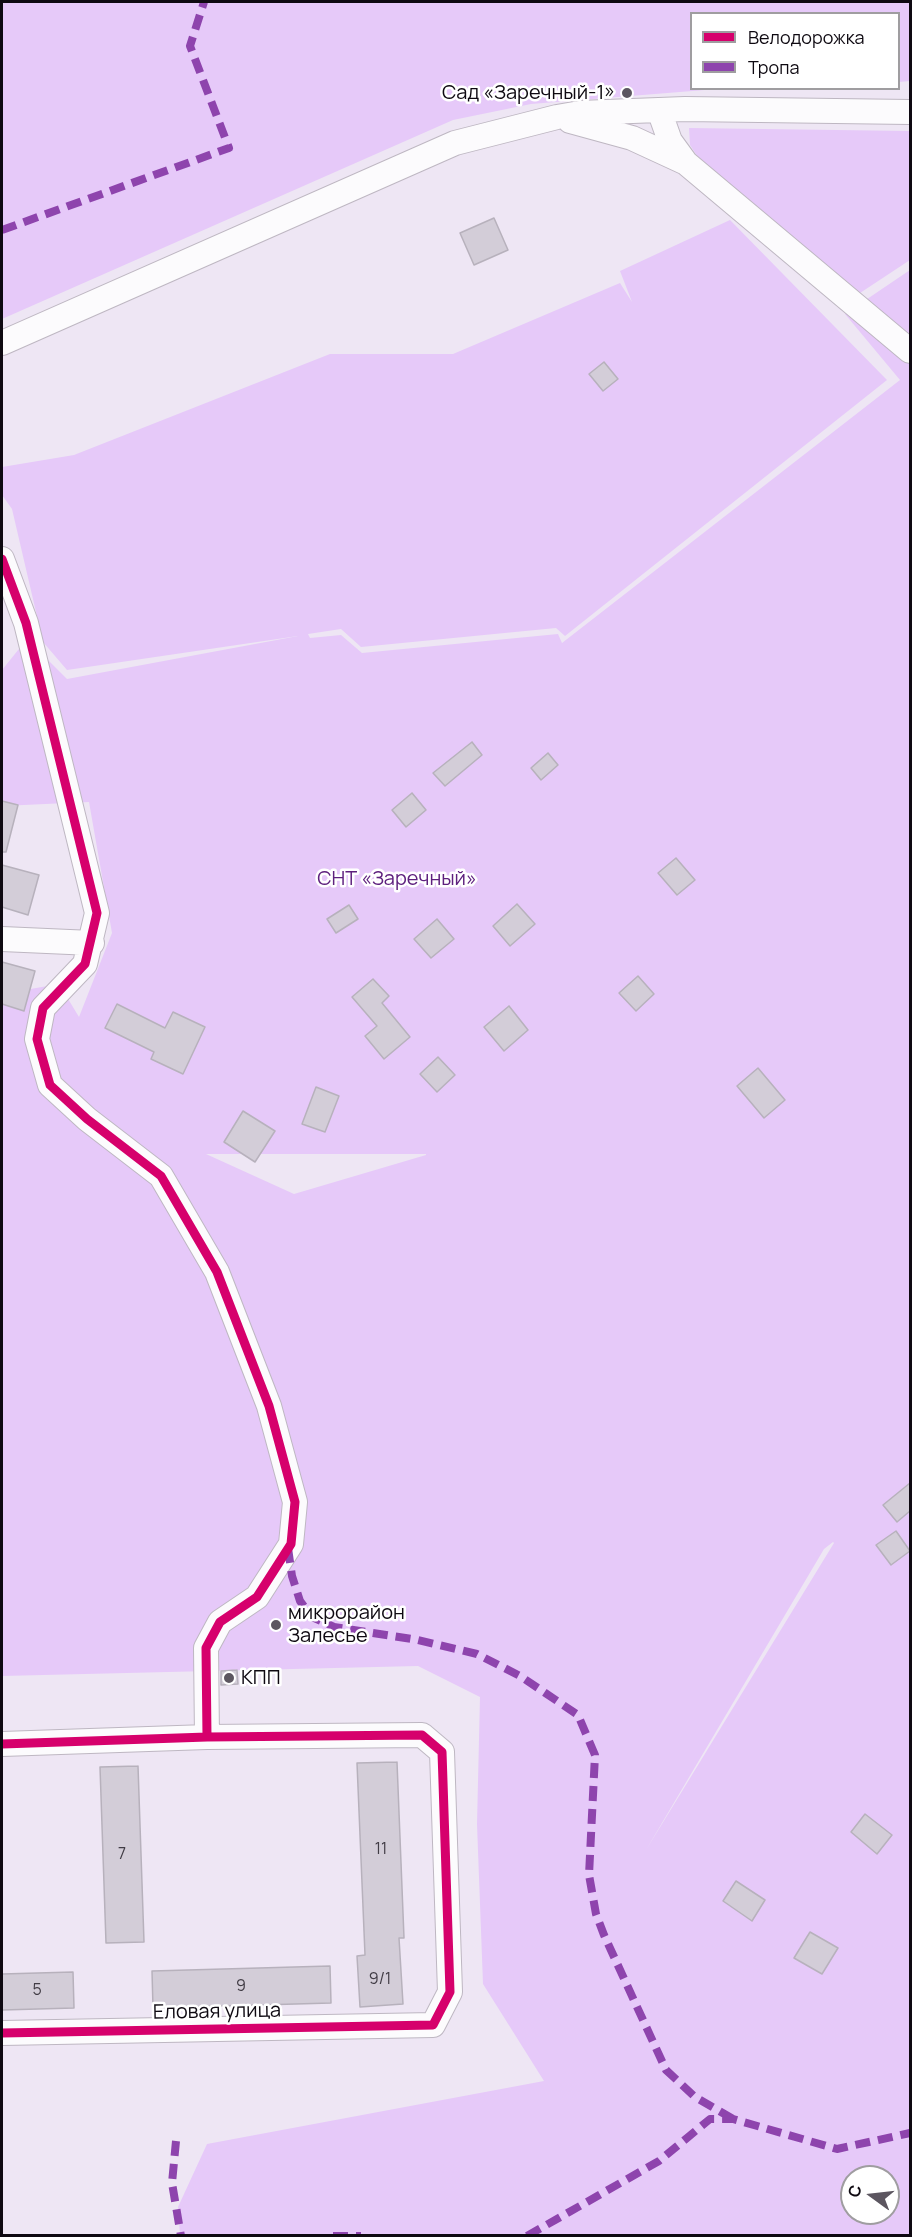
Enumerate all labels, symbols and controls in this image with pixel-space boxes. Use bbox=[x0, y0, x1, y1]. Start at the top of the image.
legend bbox=[690, 12, 900, 90]
text: Велодорожка bbox=[748, 25, 865, 49]
text: Тропа bbox=[748, 55, 799, 79]
place label: Сад «Заречный-1» bbox=[442, 81, 615, 105]
marker: Сад «Заречный-1» bbox=[620, 86, 634, 100]
park label: СНТ «Заречный» bbox=[317, 867, 477, 891]
place label: микрорайон Залесье bbox=[288, 1601, 405, 1648]
marker: микрорайон Залесье bbox=[269, 1618, 283, 1632]
place label: КПП bbox=[241, 1666, 281, 1690]
marker: КПП bbox=[222, 1671, 236, 1685]
house number: 11 bbox=[375, 1840, 387, 1860]
house number: 7 bbox=[118, 1845, 126, 1865]
house number: 9/1 bbox=[369, 1970, 391, 1990]
house number: 9 bbox=[236, 1977, 246, 1997]
house number: 5 bbox=[32, 1981, 42, 2001]
street label: Еловая улица bbox=[153, 1999, 281, 2025]
north arrow bbox=[840, 2165, 900, 2225]
text: С bbox=[842, 2182, 867, 2199]

